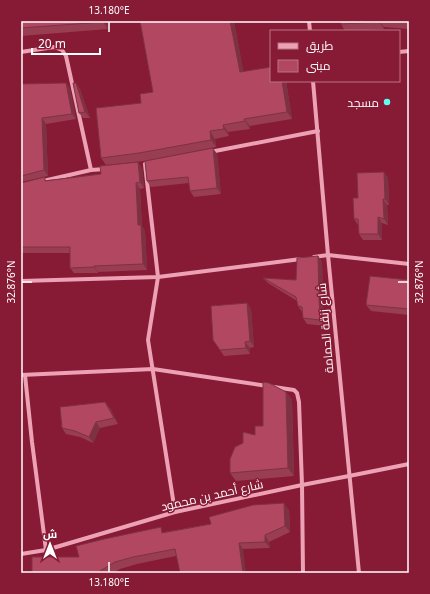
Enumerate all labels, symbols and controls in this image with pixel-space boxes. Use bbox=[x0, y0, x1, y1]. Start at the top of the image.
text: 13.180°E bbox=[88, 3, 130, 17]
scale bar bbox=[32, 30, 100, 56]
legend bbox=[270, 30, 400, 82]
text: 20 m bbox=[38, 35, 66, 52]
text: طريق bbox=[306, 37, 334, 54]
text: مبنى bbox=[306, 57, 331, 74]
place label: مسجد bbox=[347, 94, 379, 111]
marker: مسجد bbox=[382, 97, 392, 107]
text: 32.876°N bbox=[4, 260, 18, 304]
text: 32.876°N bbox=[412, 260, 426, 304]
street label: شارع زنقة الحمامة bbox=[313, 282, 337, 374]
street label: شارع أحمد بن محمود bbox=[159, 475, 265, 515]
north arrow bbox=[30, 524, 70, 564]
text: ش bbox=[43, 526, 57, 541]
text: 13.180°E bbox=[88, 575, 130, 589]

